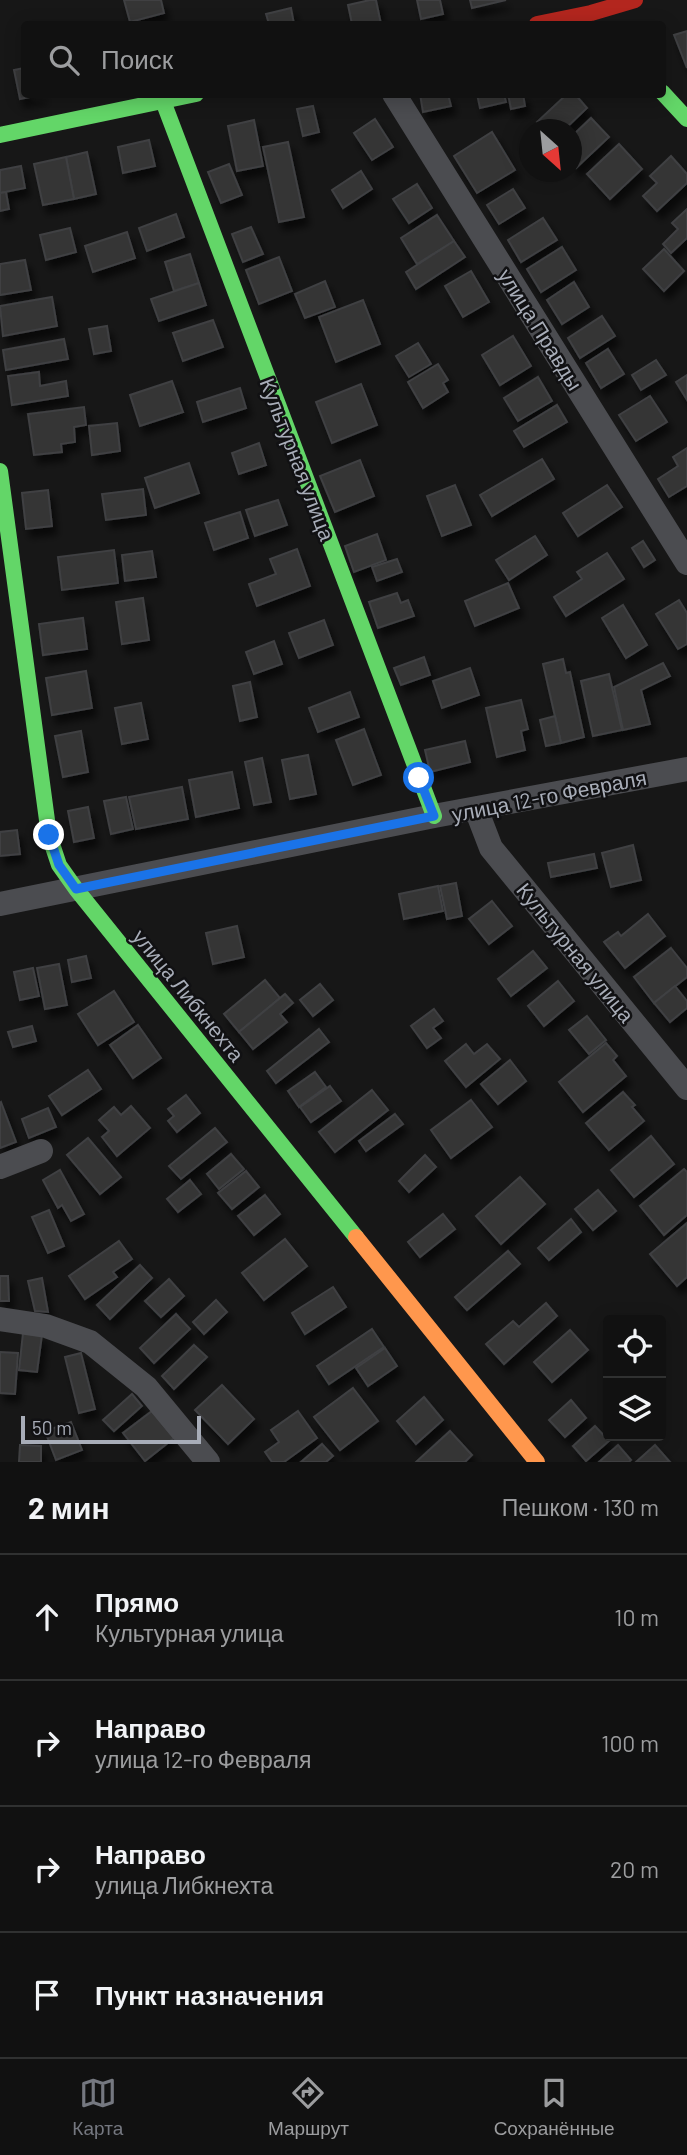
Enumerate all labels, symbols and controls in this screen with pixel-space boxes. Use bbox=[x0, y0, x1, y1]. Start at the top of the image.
search box bbox=[21, 21, 666, 98]
icon: search bbox=[45, 41, 83, 79]
text: Поиск bbox=[101, 43, 173, 74]
north arrow bbox=[519, 119, 582, 182]
street label: улица Правды bbox=[494, 264, 588, 394]
street label: Культурная улица bbox=[255, 374, 341, 544]
route start bbox=[403, 762, 434, 793]
street label: улица 12-го Февраля bbox=[450, 764, 648, 826]
route end bbox=[33, 819, 64, 850]
street label: Культурная улица bbox=[512, 877, 640, 1027]
street label: улица Либкнехта bbox=[128, 924, 250, 1066]
map controls bbox=[603, 1315, 666, 1441]
button: locate bbox=[603, 1315, 666, 1378]
button: layers bbox=[603, 1378, 666, 1441]
scale bar bbox=[21, 1413, 201, 1445]
text: 50 m bbox=[32, 1416, 72, 1439]
text: 2 мин bbox=[28, 1489, 110, 1525]
text: Пешком · 130 m bbox=[502, 1493, 659, 1521]
text: Прямо bbox=[95, 1586, 179, 1617]
icon: ahead bbox=[28, 1598, 66, 1636]
text: 10 m bbox=[614, 1603, 659, 1631]
text: Культурная улица bbox=[95, 1619, 284, 1647]
text: Направо bbox=[95, 1712, 206, 1743]
icon: right bbox=[28, 1724, 66, 1762]
text: 100 m bbox=[601, 1729, 659, 1757]
text: улица 12-го Февраля bbox=[95, 1745, 312, 1773]
text: Направо bbox=[95, 1838, 206, 1869]
icon: right bbox=[28, 1850, 66, 1888]
text: 20 m bbox=[610, 1855, 659, 1883]
text: улица Либкнехта bbox=[95, 1871, 273, 1899]
icon: arrive bbox=[28, 1976, 66, 2014]
text: Пункт назначения bbox=[95, 1979, 324, 2010]
tab: Карта bbox=[72, 2074, 123, 2140]
tab: Маршрут bbox=[268, 2074, 349, 2140]
tab: Сохранённые bbox=[494, 2074, 615, 2140]

